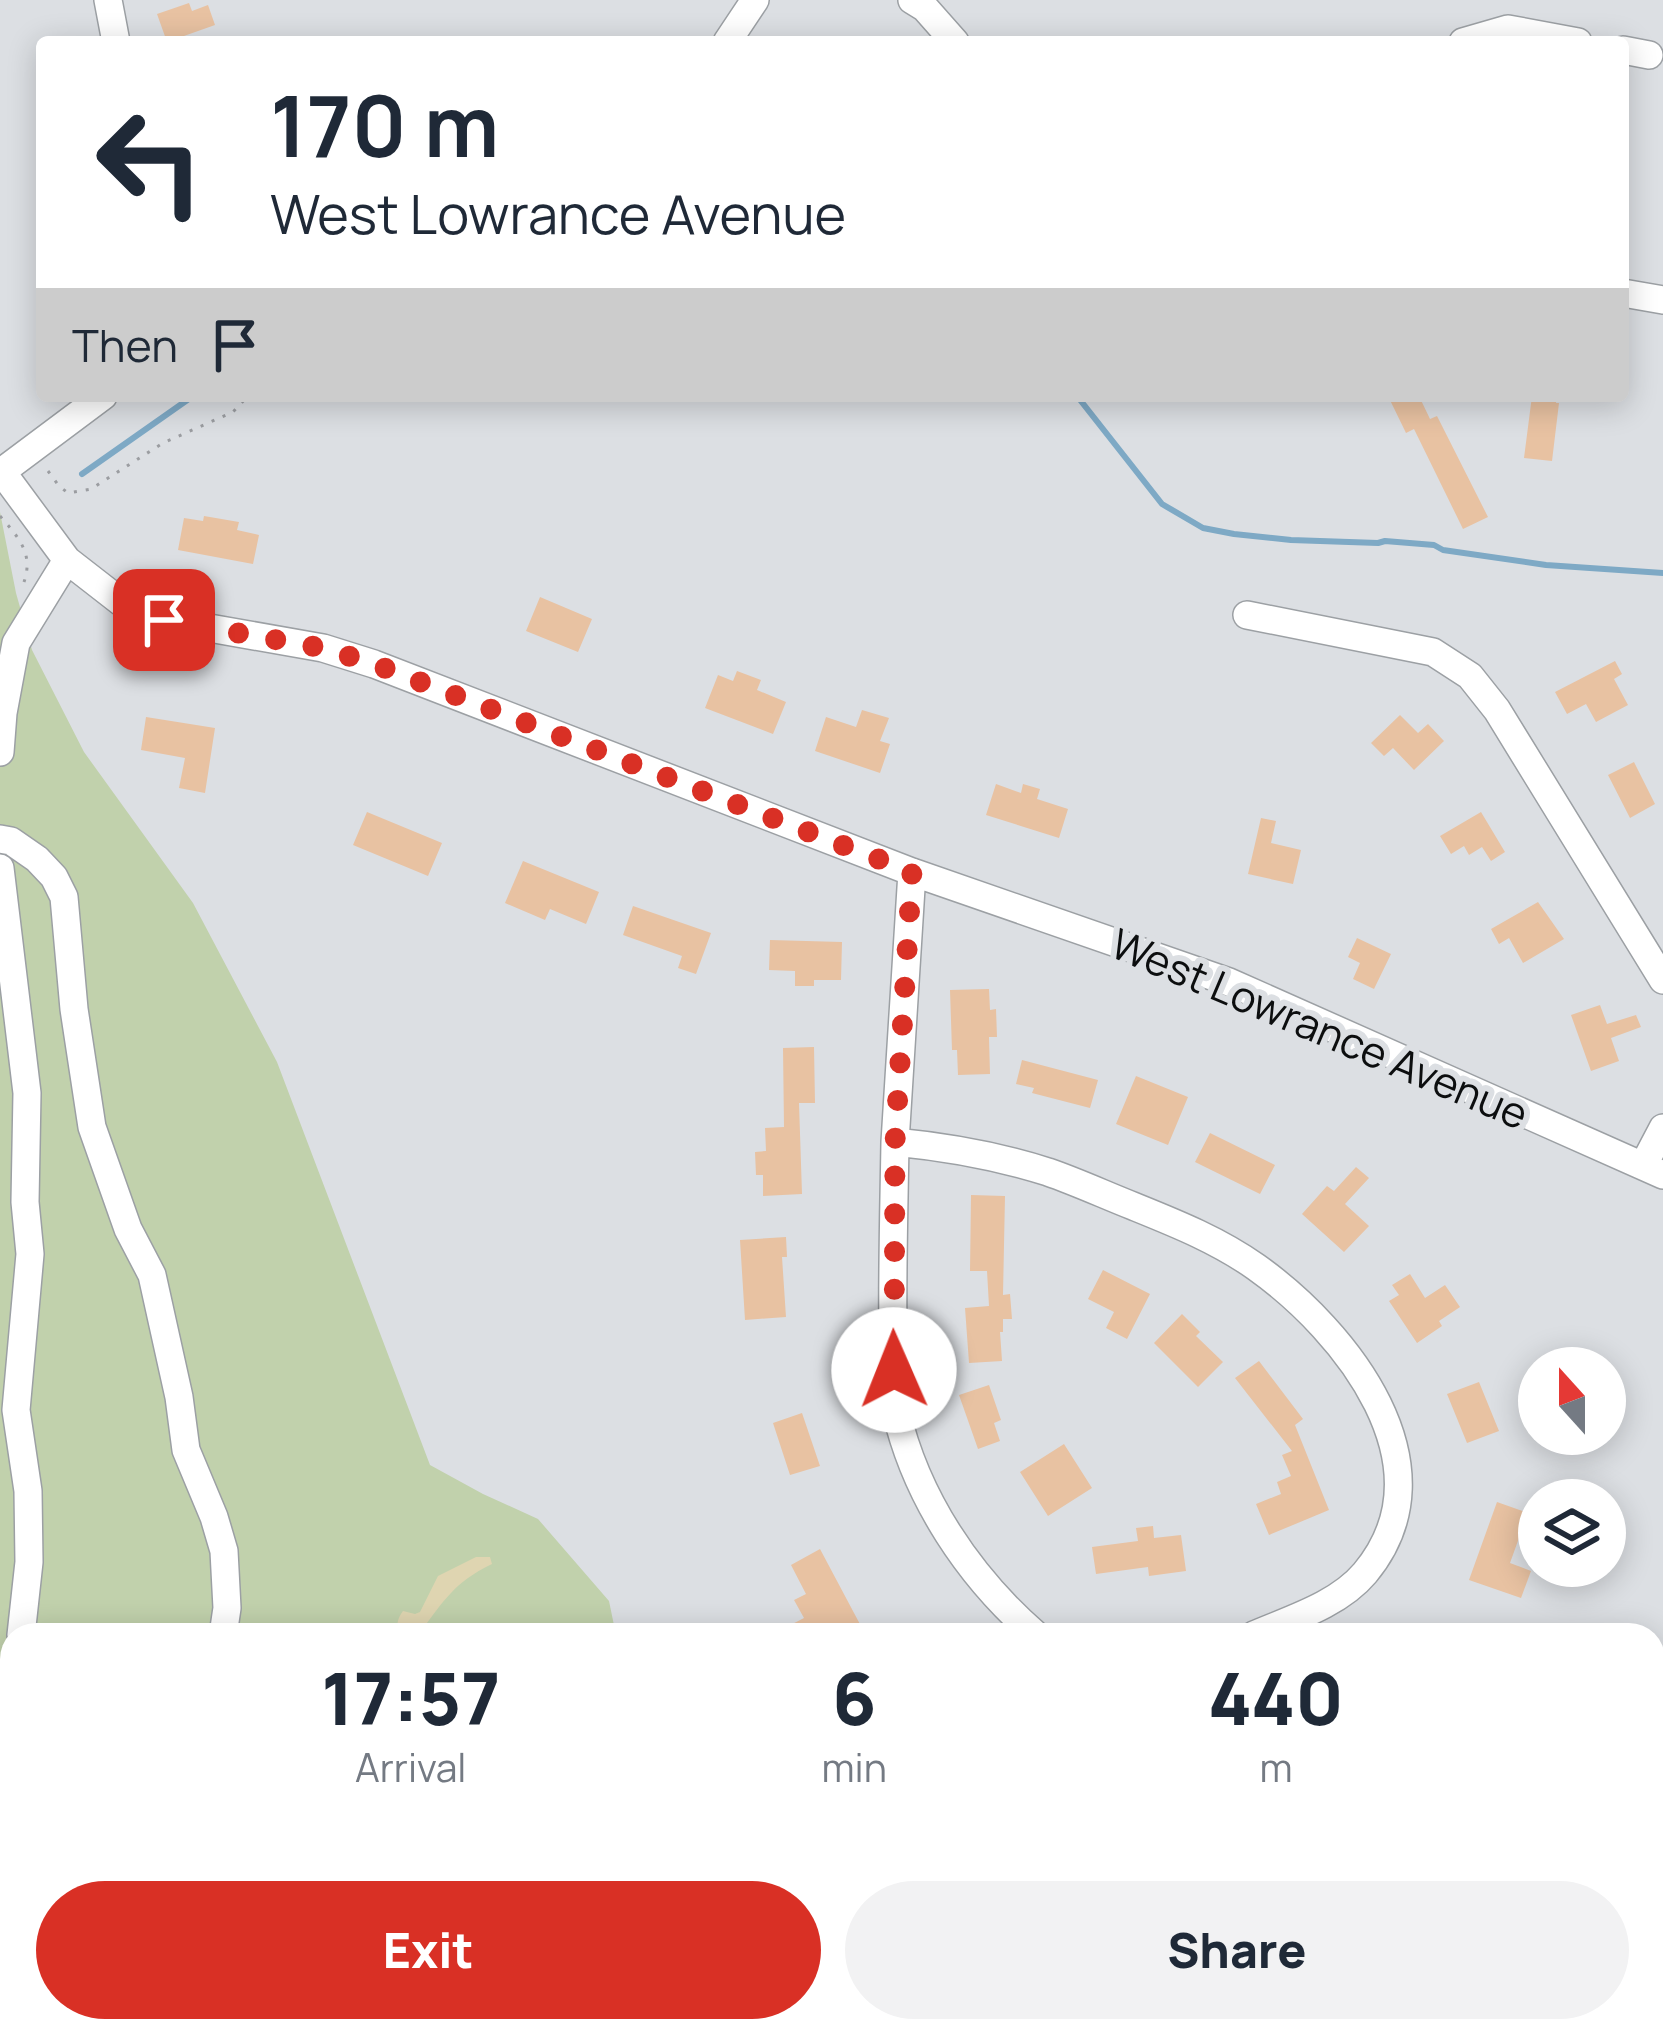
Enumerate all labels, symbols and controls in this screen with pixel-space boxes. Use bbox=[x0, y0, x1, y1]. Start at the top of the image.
text: 170 m bbox=[270, 67, 499, 182]
icon: left bbox=[72, 84, 228, 240]
text: West Lowrance Avenue bbox=[270, 176, 846, 250]
icon: arrive bbox=[202, 312, 268, 378]
text: Then bbox=[72, 314, 178, 376]
pin bbox=[113, 569, 215, 671]
icon: arrive bbox=[131, 587, 197, 653]
street label: West Lowrance Avenue bbox=[1102, 914, 1538, 1142]
position arrow bbox=[831, 1307, 957, 1433]
north arrow bbox=[1518, 1347, 1626, 1455]
map controls bbox=[1518, 1347, 1626, 1587]
button: layers bbox=[1518, 1479, 1626, 1587]
text: 17:57 bbox=[321, 1648, 500, 1747]
text: 6 bbox=[832, 1648, 877, 1747]
text: 440 bbox=[1208, 1648, 1344, 1747]
text: Arrival bbox=[355, 1740, 466, 1794]
text: min bbox=[822, 1740, 887, 1794]
text: m bbox=[1259, 1740, 1292, 1794]
button: Exit bbox=[36, 1881, 821, 2019]
button: Share bbox=[845, 1881, 1629, 2019]

